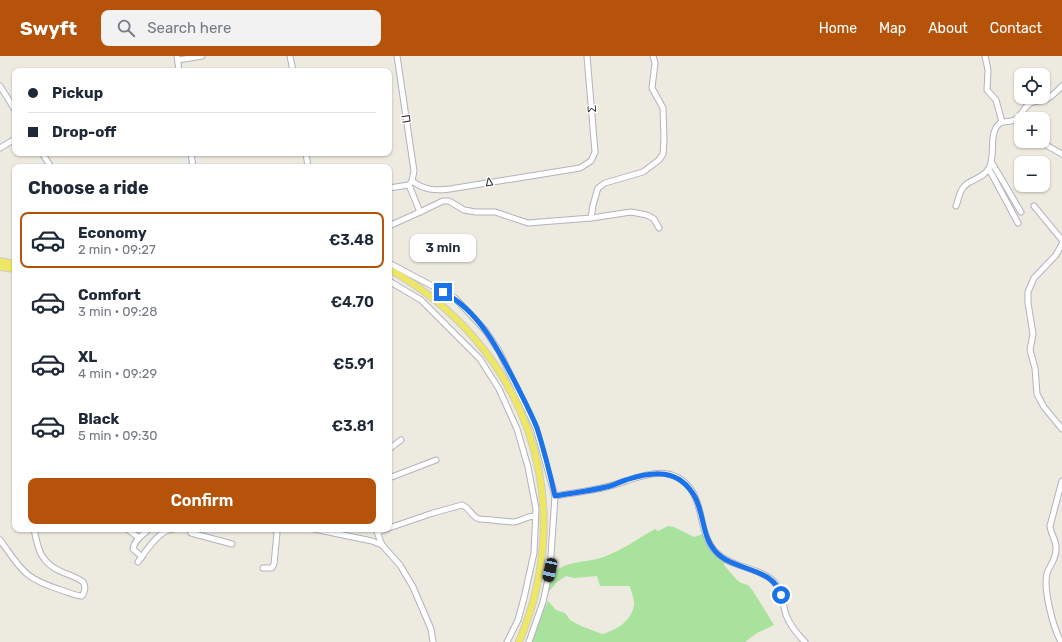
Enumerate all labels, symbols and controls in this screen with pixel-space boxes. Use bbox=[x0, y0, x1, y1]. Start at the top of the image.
search box bbox=[101, 10, 381, 46]
text: Swyft bbox=[20, 17, 77, 40]
icon: search bbox=[115, 17, 137, 39]
text: Search here bbox=[147, 19, 231, 37]
text: Home bbox=[819, 20, 857, 37]
text: Map bbox=[879, 20, 906, 37]
text: About bbox=[928, 20, 968, 37]
text: Contact bbox=[990, 20, 1042, 37]
map controls bbox=[1014, 68, 1050, 192]
button: locate bbox=[1014, 68, 1050, 104]
text: Pickup bbox=[52, 84, 103, 102]
street label: Σ bbox=[585, 105, 599, 113]
button: + bbox=[1014, 112, 1050, 148]
street label: Π bbox=[398, 114, 414, 124]
text: Drop-off bbox=[52, 123, 116, 141]
button: − bbox=[1014, 156, 1050, 192]
street label: Δ bbox=[484, 174, 494, 190]
text: Choose a ride bbox=[28, 177, 149, 199]
icon: car bbox=[30, 222, 66, 258]
text: Economy bbox=[78, 224, 147, 242]
text: €3.48 bbox=[329, 231, 374, 249]
callout: 3 min bbox=[410, 234, 476, 262]
text: 3 min bbox=[426, 240, 460, 255]
text: 2 min · 09:27 bbox=[78, 242, 156, 257]
route end bbox=[434, 283, 452, 301]
icon: car bbox=[30, 284, 66, 320]
text: Comfort bbox=[78, 286, 141, 304]
text: €4.70 bbox=[330, 293, 374, 311]
text: 3 min · 09:28 bbox=[78, 304, 157, 319]
icon: car bbox=[30, 346, 66, 382]
text: XL bbox=[78, 348, 97, 366]
text: €5.91 bbox=[333, 355, 374, 373]
text: 4 min · 09:29 bbox=[78, 366, 157, 381]
icon: car bbox=[30, 408, 66, 444]
text: Black bbox=[78, 410, 119, 428]
text: €3.81 bbox=[332, 417, 374, 435]
text: 5 min · 09:30 bbox=[78, 428, 158, 443]
button: Confirm bbox=[28, 478, 376, 524]
car bbox=[542, 557, 558, 583]
route start bbox=[772, 586, 790, 604]

